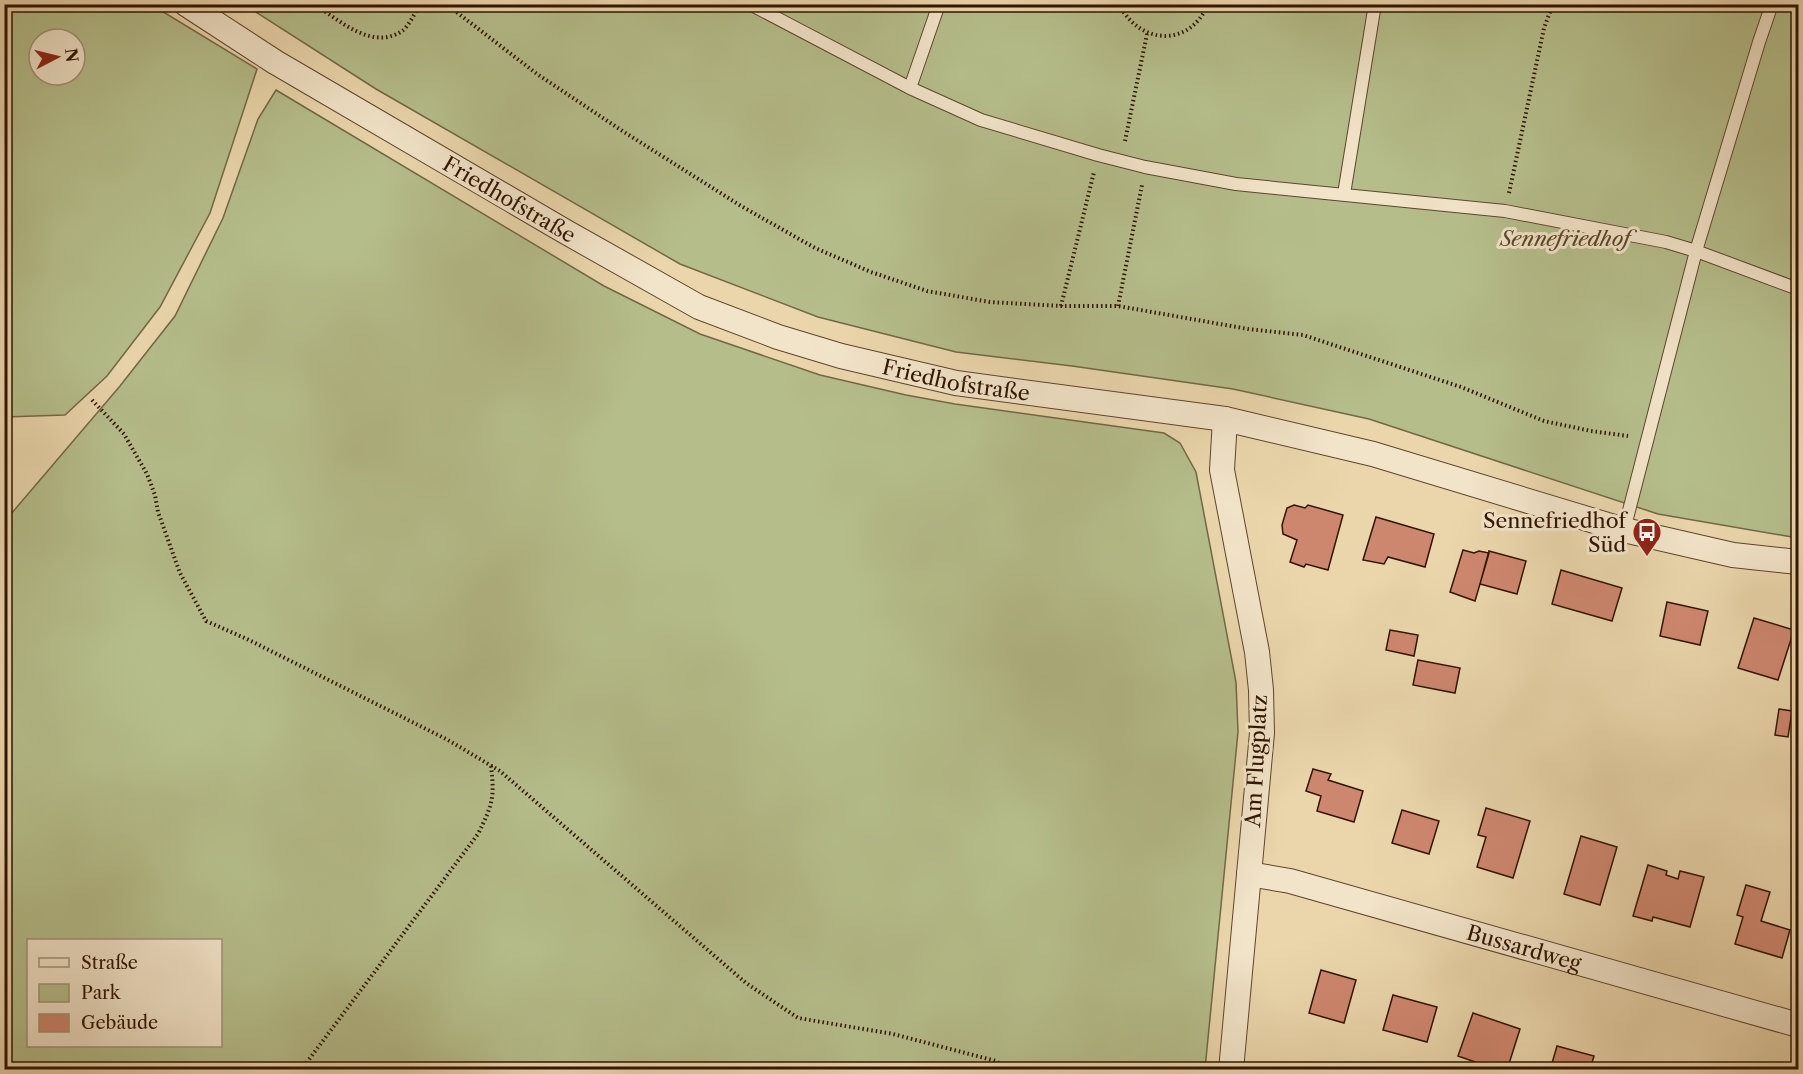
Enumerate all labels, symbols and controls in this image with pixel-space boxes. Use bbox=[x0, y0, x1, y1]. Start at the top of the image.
north arrow bbox=[27, 27, 87, 87]
text: N bbox=[61, 47, 83, 63]
street label: Friedhofstraße bbox=[439, 151, 580, 248]
park label: Sennefriedhof bbox=[1498, 226, 1637, 251]
street label: Friedhofstraße bbox=[880, 354, 1031, 405]
place label: Sennefriedhof Süd bbox=[1483, 508, 1628, 557]
bus stop icon: Sennefriedhof Süd bbox=[1631, 516, 1663, 558]
street label: Am Flugplatz bbox=[1240, 694, 1272, 829]
street label: Bussardweg bbox=[1464, 919, 1585, 976]
legend bbox=[27, 939, 222, 1047]
text: Straße bbox=[81, 952, 138, 974]
text: Park bbox=[81, 982, 122, 1004]
text: Gebäude bbox=[81, 1012, 158, 1034]

